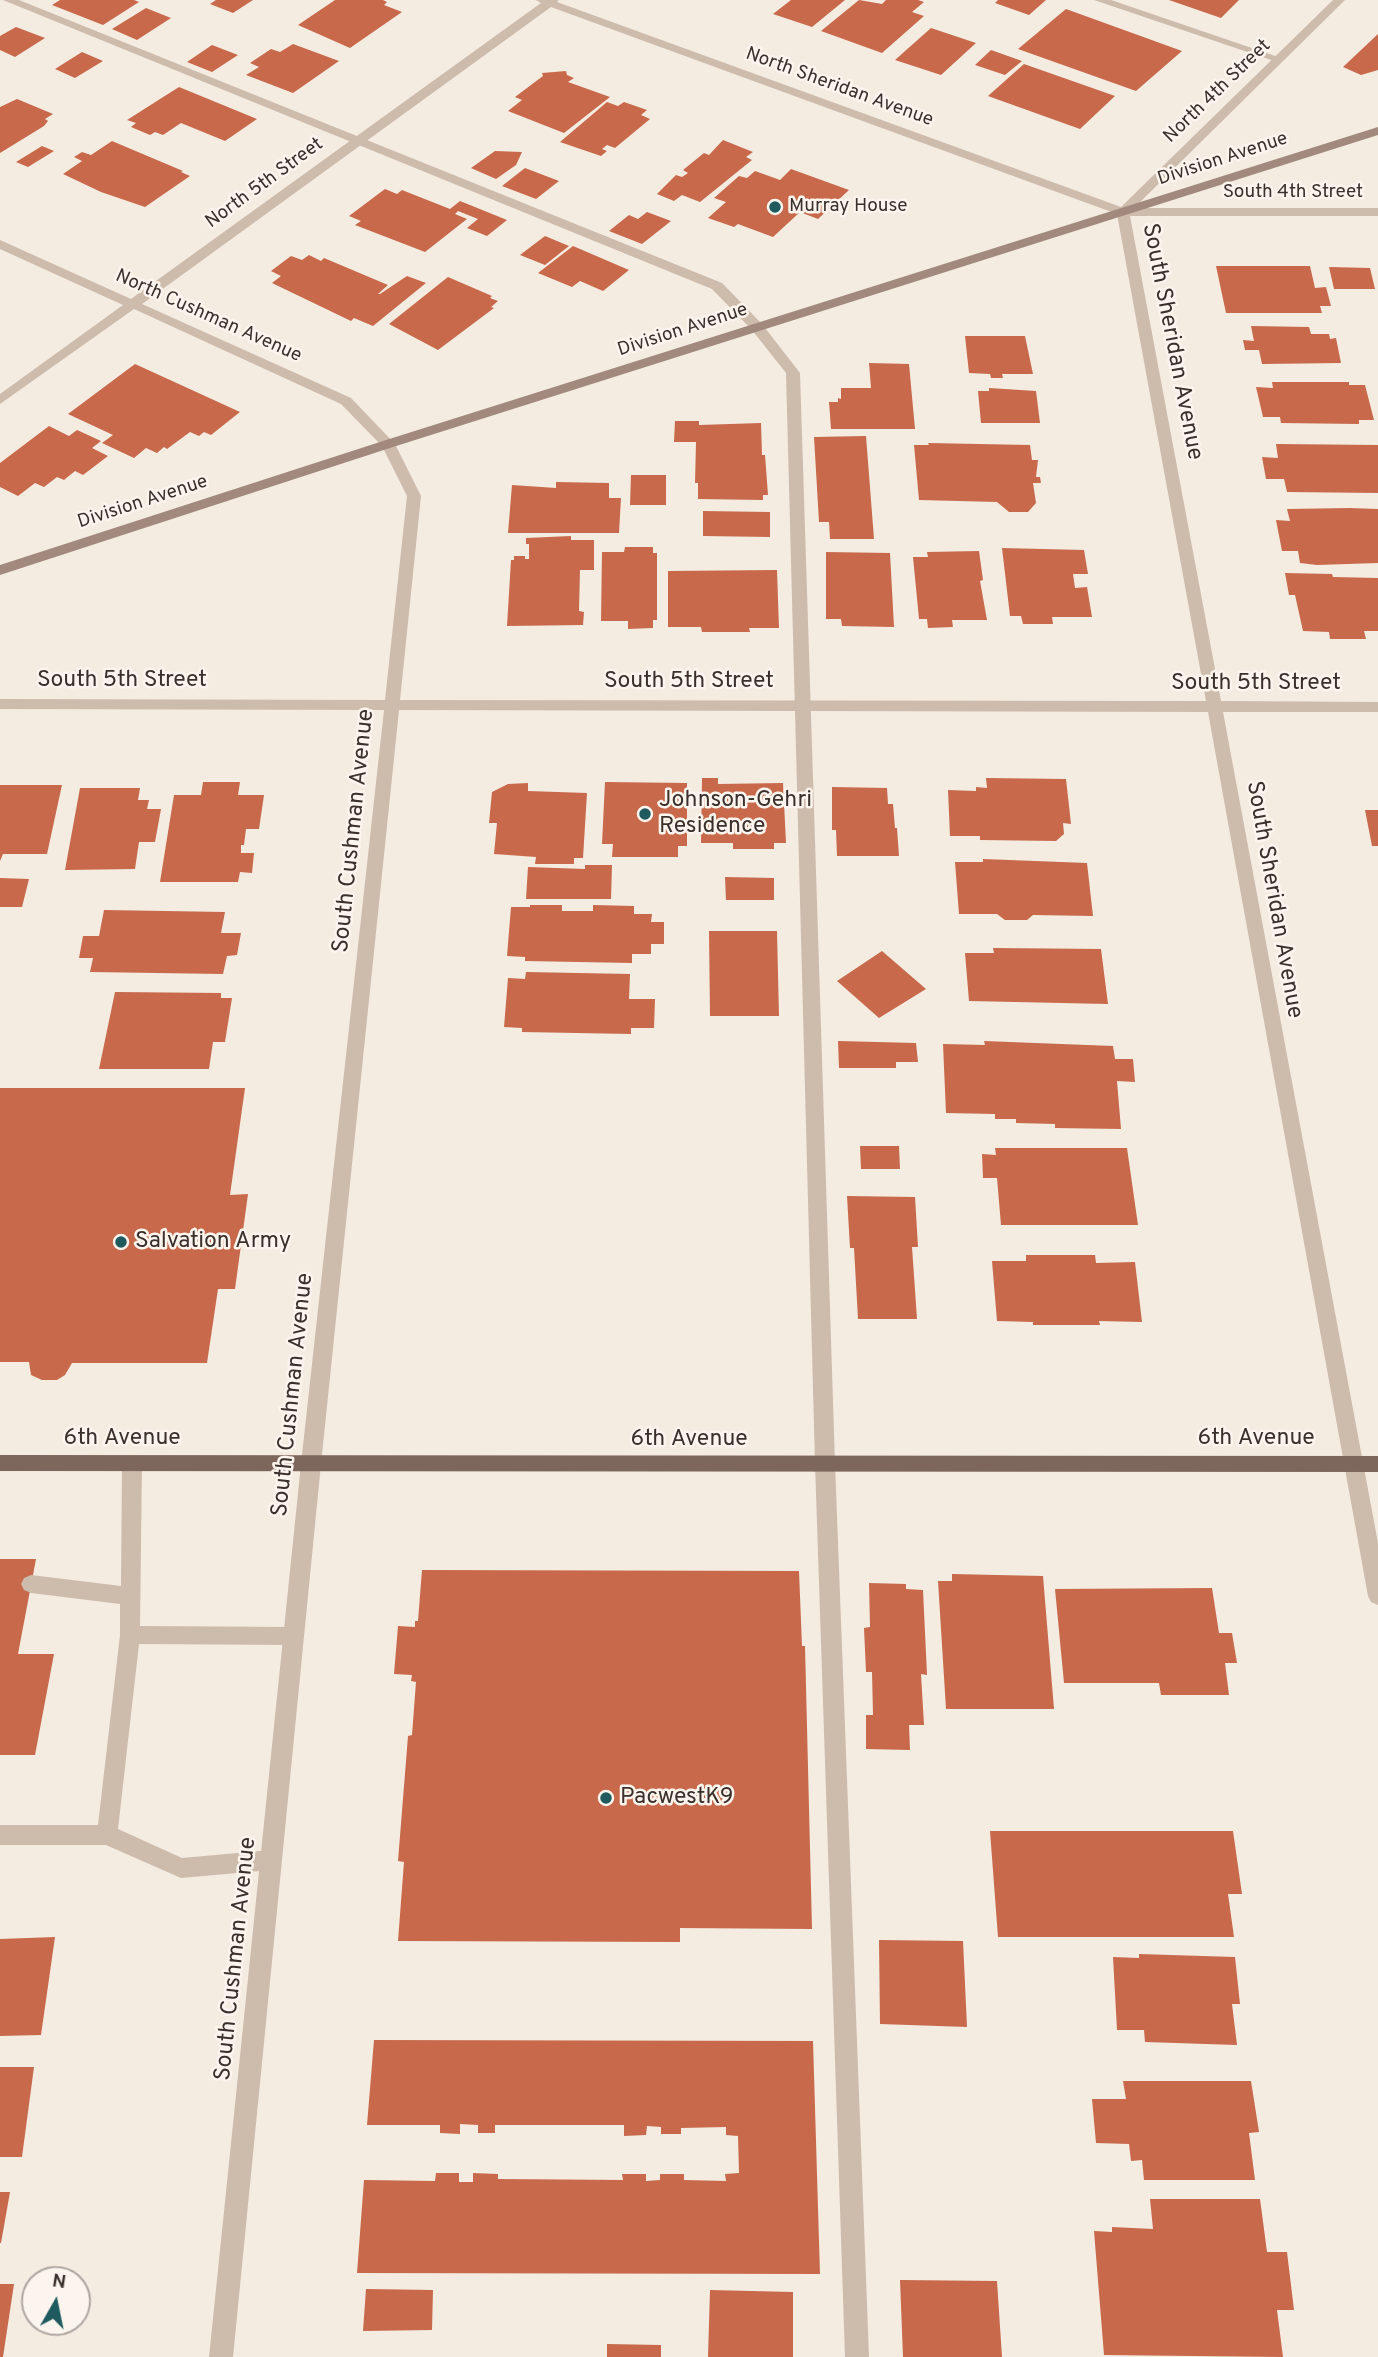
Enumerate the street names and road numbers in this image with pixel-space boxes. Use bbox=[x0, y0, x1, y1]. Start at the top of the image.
street label: North 4th Street bbox=[1160, 35, 1276, 149]
street label: North Sheridan Avenue bbox=[742, 43, 936, 133]
street label: Division Avenue bbox=[1155, 128, 1291, 192]
street label: North 5th Street bbox=[202, 134, 328, 234]
street label: South 4th Street bbox=[1223, 182, 1363, 204]
street label: South Sheridan Avenue bbox=[1134, 221, 1208, 463]
street label: North Cushman Avenue bbox=[111, 266, 305, 368]
street label: Division Avenue bbox=[615, 299, 751, 363]
street label: Division Avenue bbox=[75, 471, 211, 535]
street label: South 5th Street bbox=[37, 667, 207, 695]
street label: South 5th Street bbox=[604, 668, 774, 696]
street label: South 5th Street bbox=[1171, 670, 1341, 698]
street label: South Cushman Avenue bbox=[328, 708, 382, 954]
street label: South Sheridan Avenue bbox=[1239, 779, 1307, 1021]
street label: South Cushman Avenue bbox=[267, 1272, 321, 1518]
street label: 6th Avenue bbox=[63, 1425, 181, 1453]
street label: 6th Avenue bbox=[1197, 1425, 1315, 1453]
street label: 6th Avenue bbox=[630, 1426, 748, 1454]
street label: South Cushman Avenue bbox=[210, 1836, 264, 2082]

